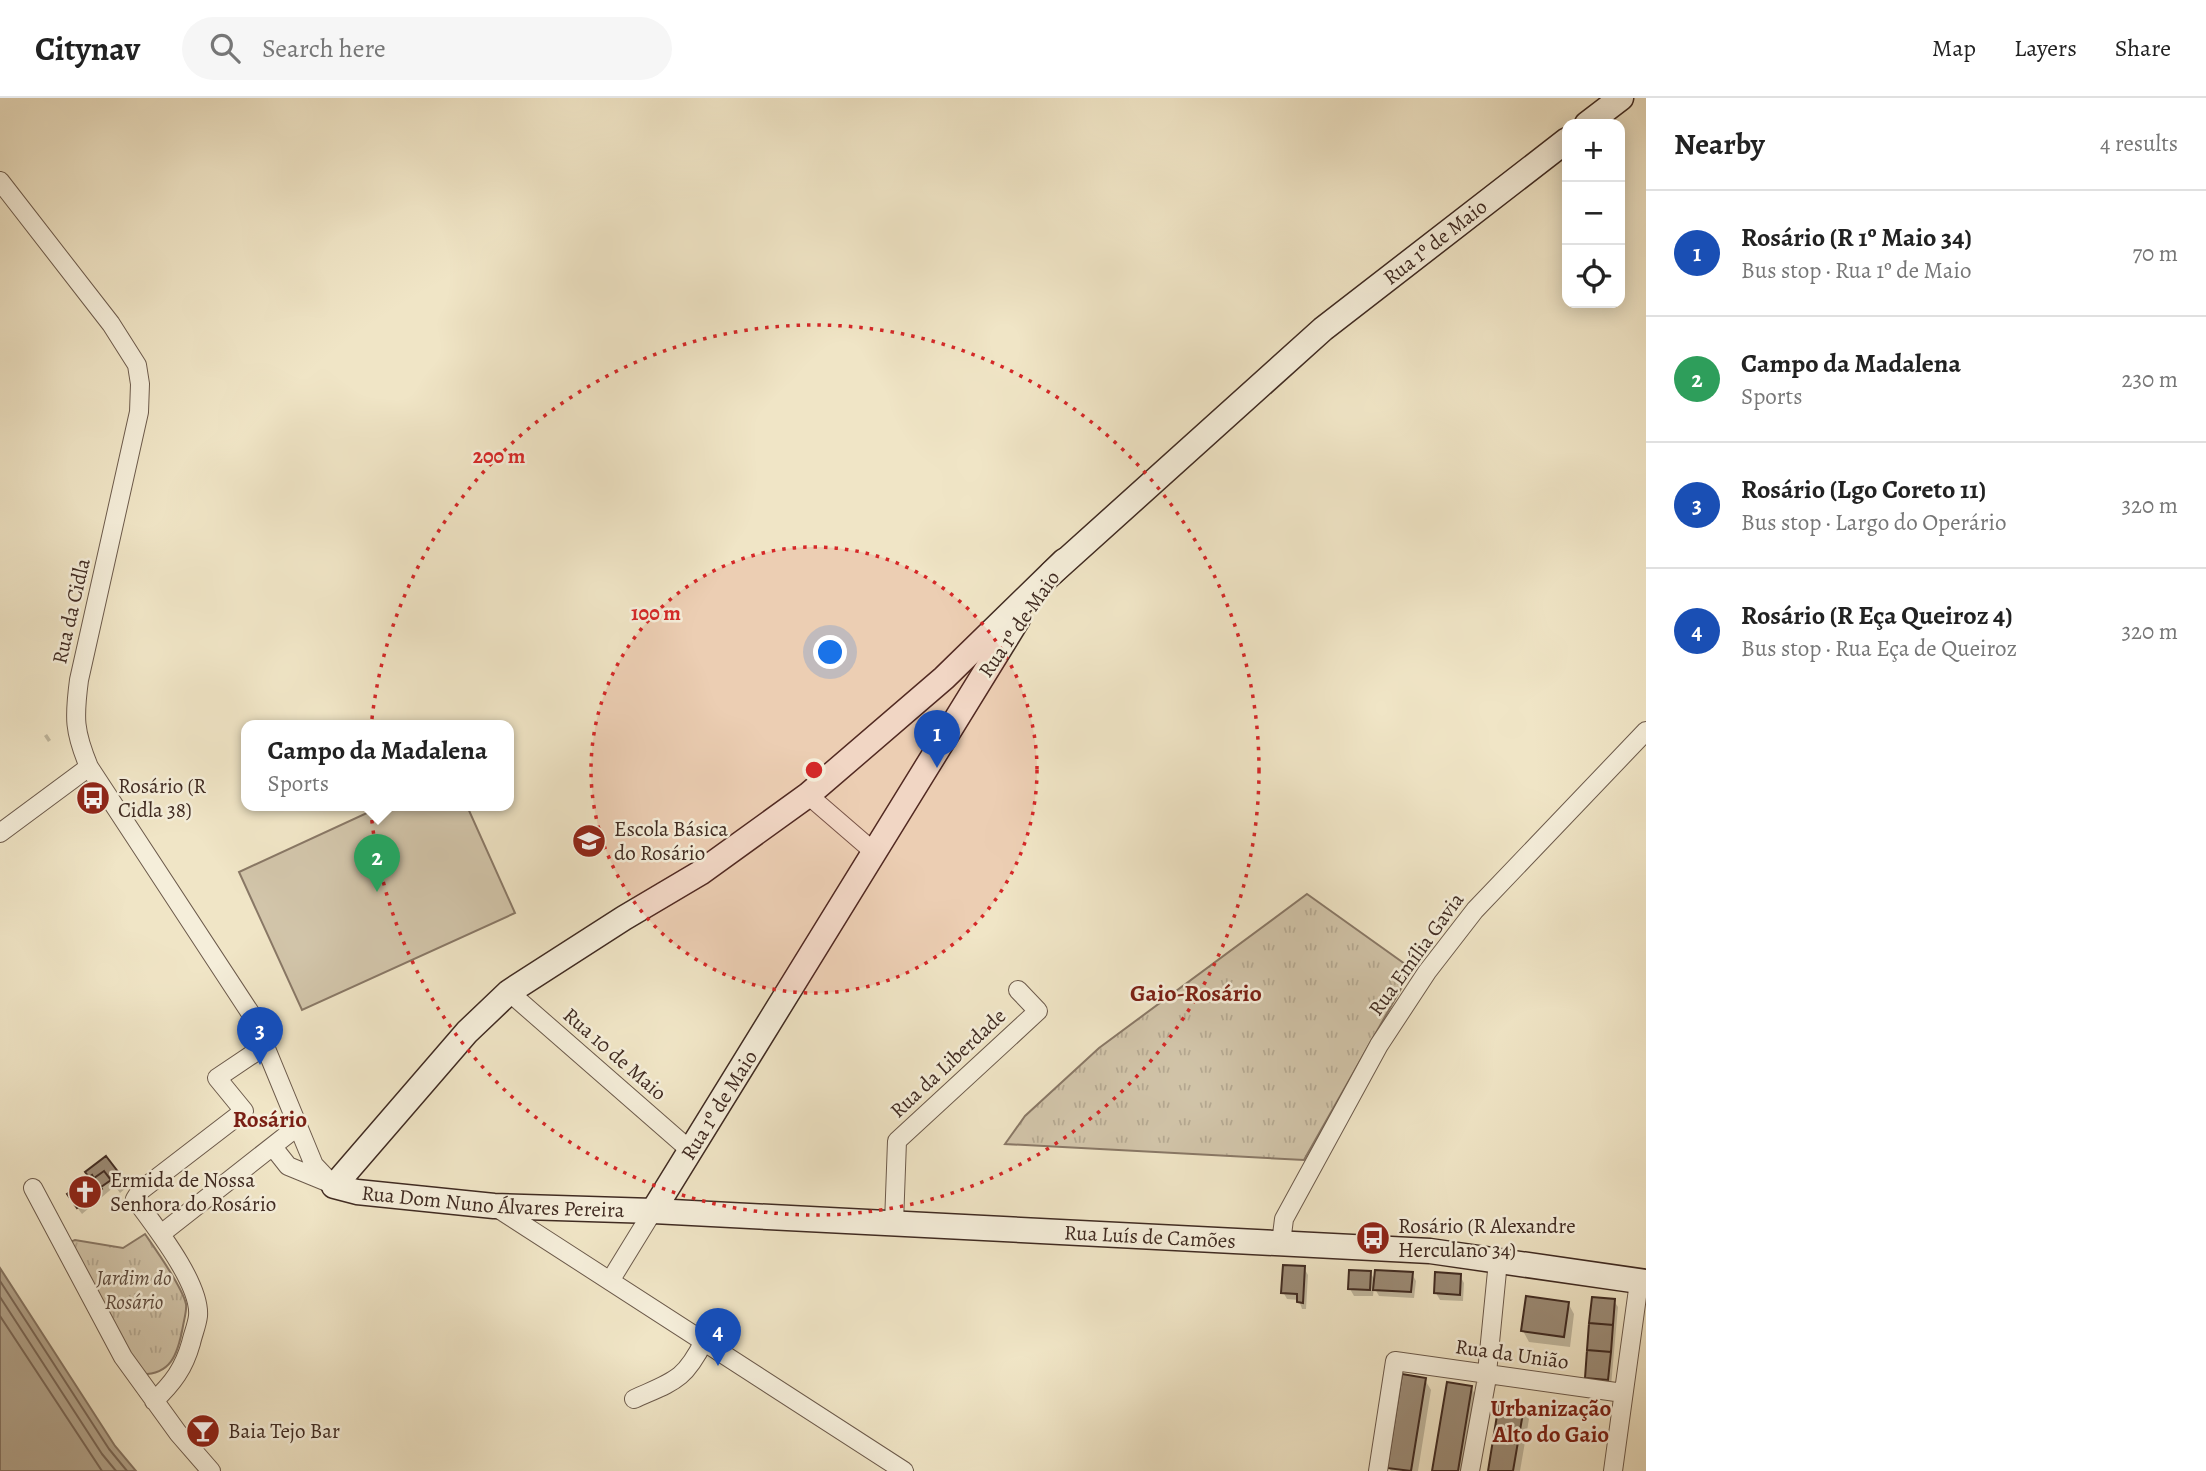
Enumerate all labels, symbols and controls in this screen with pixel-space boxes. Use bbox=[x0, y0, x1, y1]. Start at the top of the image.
search box bbox=[182, 17, 672, 80]
text: Citynav bbox=[35, 26, 140, 71]
icon: search bbox=[206, 29, 244, 67]
text: Search here bbox=[262, 31, 386, 66]
text: Map bbox=[1932, 32, 1976, 64]
text: Layers bbox=[2014, 32, 2077, 64]
text: Share bbox=[2115, 32, 2171, 64]
map controls bbox=[1562, 119, 1625, 308]
button: + bbox=[1562, 119, 1625, 182]
text: Nearby bbox=[1674, 124, 1765, 164]
text: 4 results bbox=[2100, 128, 2178, 159]
button: − bbox=[1562, 182, 1625, 245]
street label: Rua 1º de Maio bbox=[1377, 193, 1493, 291]
text: Rosário (R 1º Maio 34) bbox=[1741, 220, 1972, 255]
text: 1 bbox=[1693, 238, 1701, 269]
text: 70 m bbox=[2132, 238, 2178, 269]
button: locate bbox=[1562, 245, 1625, 308]
text: Bus stop · Rua 1º de Maio bbox=[1741, 255, 1971, 286]
text: Campo da Madalena bbox=[1741, 346, 1961, 381]
text: 2 bbox=[1691, 364, 1703, 395]
text: 230 m bbox=[2122, 364, 2178, 395]
text: Sports bbox=[1741, 381, 1802, 412]
text: 200 m bbox=[473, 442, 526, 470]
text: Rosário (Lgo Coreto 11) bbox=[1741, 472, 1986, 507]
text: 3 bbox=[1692, 490, 1702, 521]
text: 320 m bbox=[2122, 490, 2178, 521]
text: Bus stop · Largo do Operário bbox=[1741, 507, 2007, 538]
street label: Rua da Cidla bbox=[45, 555, 97, 667]
street label: Rua 1º de Maio bbox=[972, 565, 1066, 683]
text: Rosário (R Eça Queiroz 4) bbox=[1741, 598, 2013, 633]
text: 100 m bbox=[631, 599, 681, 627]
text: 4 bbox=[1692, 616, 1702, 647]
text: 320 m bbox=[2122, 616, 2178, 647]
text: Bus stop · Rua Eça de Queiroz bbox=[1741, 633, 2017, 664]
your location bbox=[813, 635, 847, 669]
pin: 1 bbox=[914, 710, 960, 768]
popup bbox=[241, 720, 514, 811]
text: Campo da Madalena bbox=[267, 733, 488, 768]
centre of rings bbox=[802, 758, 826, 782]
text: Sports bbox=[267, 768, 329, 799]
place label: Rosário (R Cidla 38) bbox=[118, 772, 206, 824]
bus stop icon: Rosário (R Cidla 38) bbox=[74, 779, 112, 817]
place label: Escola Básica do Rosário bbox=[614, 815, 728, 867]
school or university icon: Escola Básica do Rosário bbox=[570, 822, 608, 860]
pin: 2 bbox=[354, 834, 400, 892]
street label: Rua Emília Gavia bbox=[1362, 887, 1470, 1021]
district label: Gaio-Rosário bbox=[1130, 977, 1262, 1009]
street label: Rua 10 de Maio bbox=[557, 1001, 673, 1107]
street label: Rua da Liberdade bbox=[884, 1002, 1012, 1124]
pin: 3 bbox=[237, 1007, 283, 1065]
street label: Rua 1º de Maio bbox=[674, 1045, 764, 1165]
district label: Rosário bbox=[233, 1104, 307, 1135]
place label: Ermida de Nossa Senhora do Rosário bbox=[110, 1166, 276, 1218]
church icon: Ermida de Nossa Senhora do Rosário bbox=[66, 1173, 104, 1211]
street label: Rua Dom Nuno Álvares Pereira bbox=[360, 1179, 625, 1224]
place label: Rosário (R Alexandre Herculano 34) bbox=[1398, 1212, 1576, 1264]
street label: Rua Luís de Camões bbox=[1063, 1218, 1237, 1255]
bus stop icon: Rosário (R Alexandre Herculano 34) bbox=[1354, 1219, 1392, 1257]
park label: Jardim do Rosário bbox=[96, 1264, 172, 1316]
pin: 4 bbox=[695, 1308, 741, 1366]
street label: Rua da União bbox=[1453, 1332, 1571, 1376]
district label: Urbanização Alto do Gaio bbox=[1491, 1393, 1612, 1450]
bar icon: Baia Tejo Bar bbox=[184, 1412, 222, 1450]
place label: Baia Tejo Bar bbox=[228, 1417, 340, 1445]

